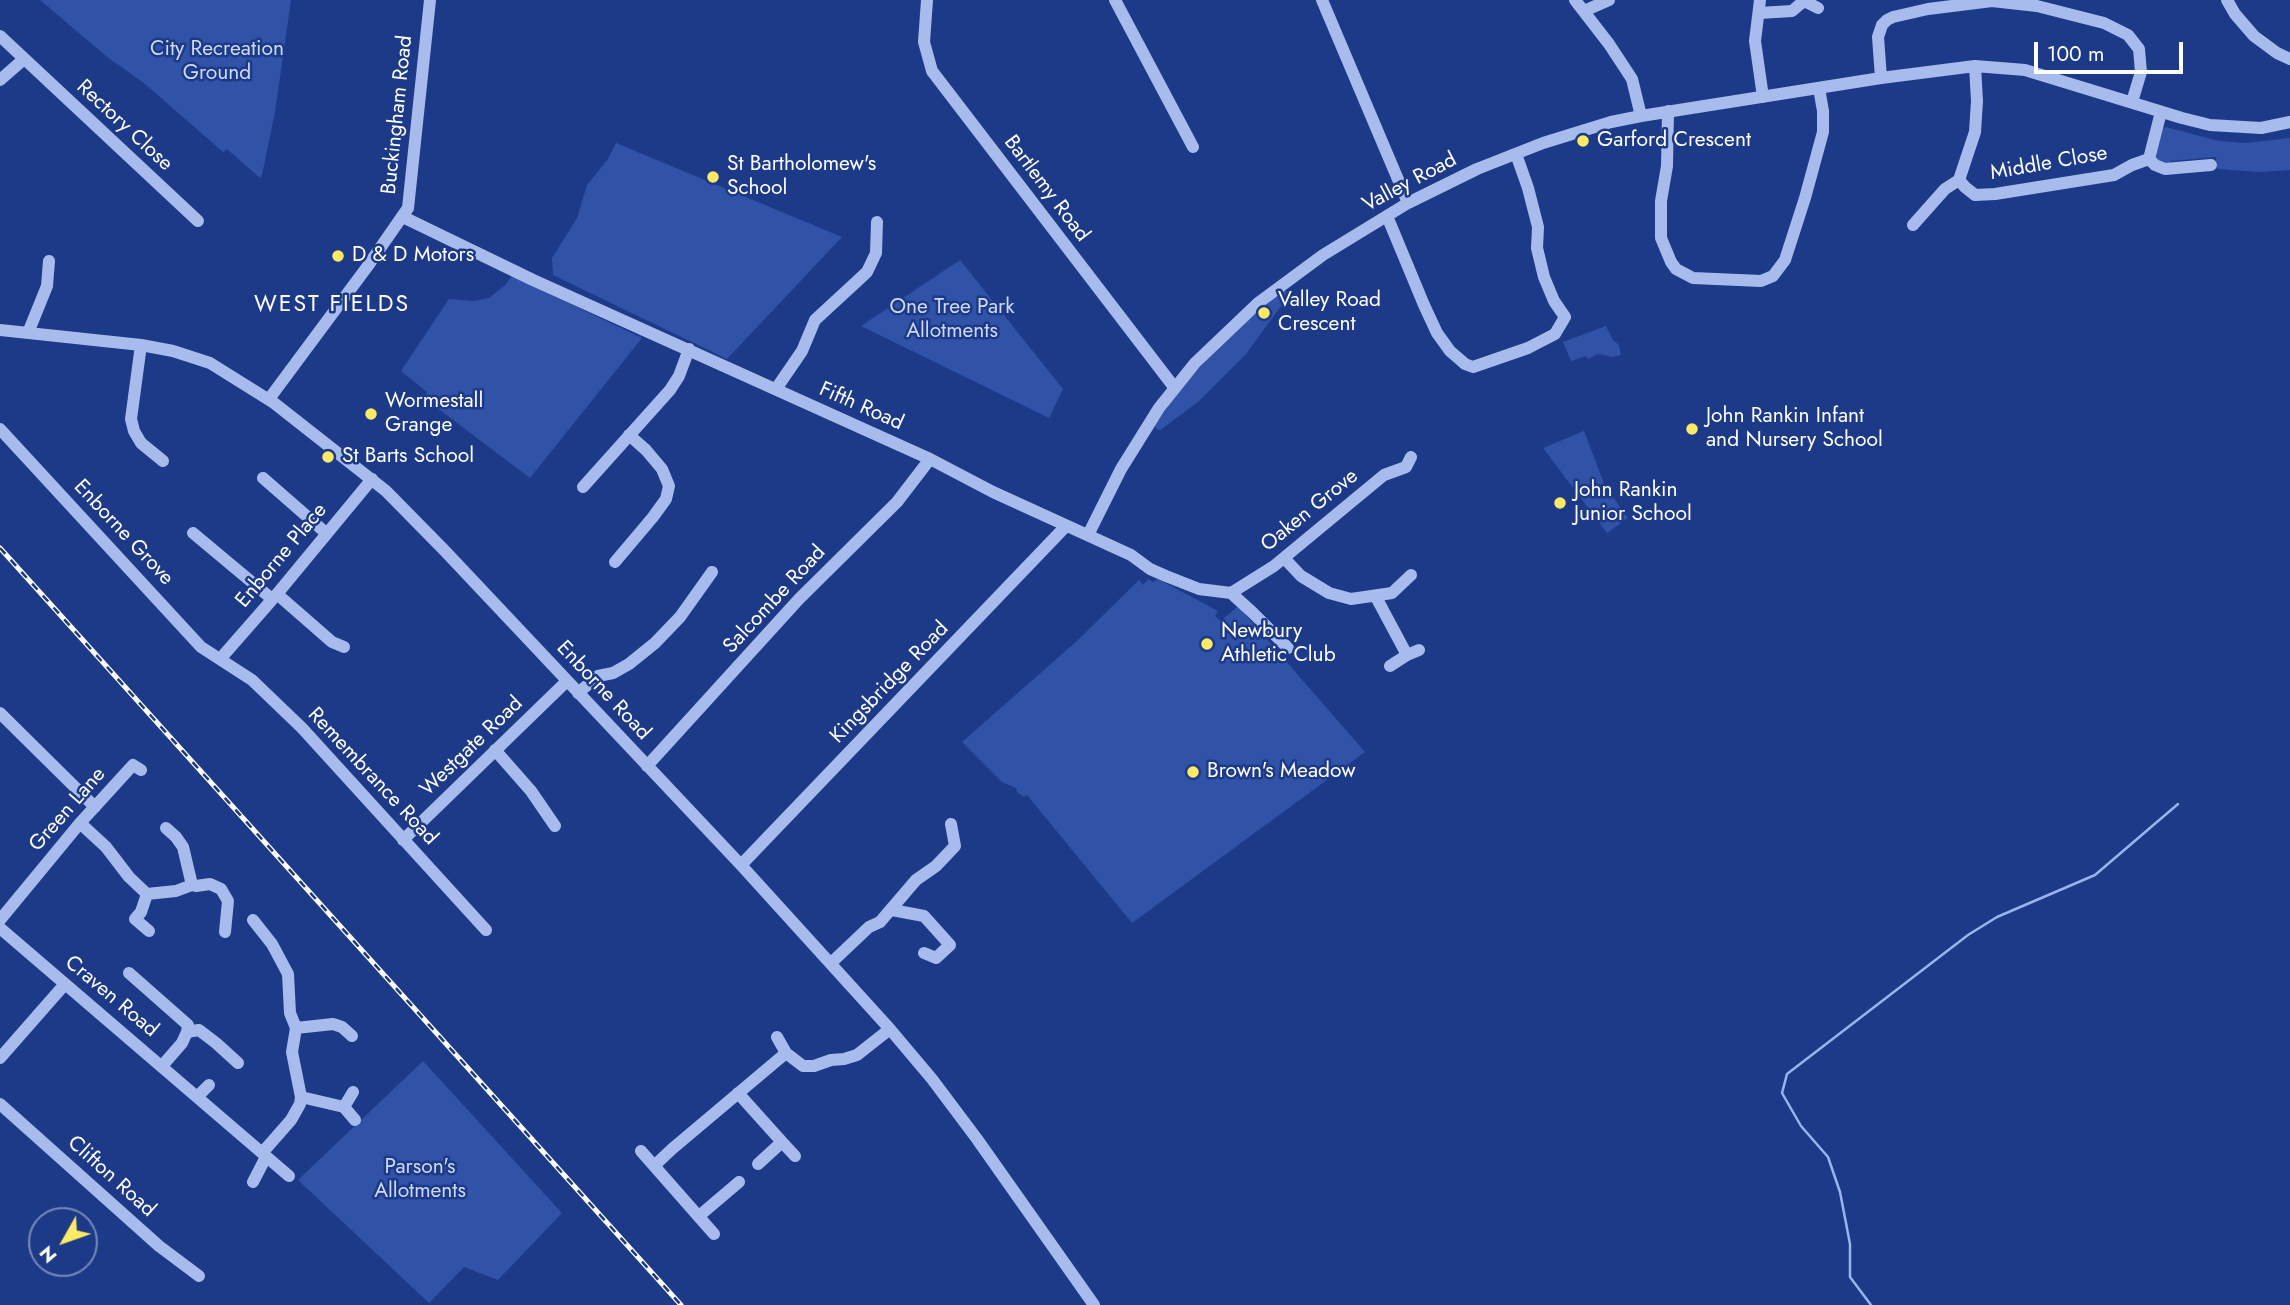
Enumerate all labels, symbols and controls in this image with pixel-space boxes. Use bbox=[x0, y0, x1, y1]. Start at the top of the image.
scale bar bbox=[2038, 28, 2187, 72]
street label: Buckingham Road bbox=[377, 34, 419, 196]
park label: City Recreation Ground bbox=[150, 37, 284, 87]
text: 100 m bbox=[2047, 39, 2104, 69]
street label: Rectory Close bbox=[71, 75, 177, 177]
place label: Garford Crescent bbox=[1597, 128, 1751, 154]
street label: Bartlemy Road bbox=[998, 131, 1094, 247]
marker: Garford Crescent bbox=[1575, 133, 1591, 149]
street label: Middle Close bbox=[1989, 141, 2109, 187]
street label: Valley Road bbox=[1359, 148, 1461, 218]
place label: St Bartholomew's School bbox=[727, 152, 876, 202]
marker: St Bartholomew's School bbox=[705, 169, 721, 185]
place label: D & D Motors bbox=[352, 243, 474, 269]
marker: D & D Motors bbox=[330, 248, 346, 264]
place label: Valley Road Crescent bbox=[1278, 288, 1381, 338]
district label: WEST FIELDS bbox=[255, 291, 409, 319]
park label: One Tree Park Allotments bbox=[889, 295, 1015, 345]
marker: Valley Road Crescent bbox=[1256, 305, 1272, 321]
street label: Fifth Road bbox=[815, 377, 907, 437]
place label: Wormestall Grange bbox=[385, 389, 483, 439]
place label: John Rankin Infant and Nursery School bbox=[1706, 404, 1883, 454]
marker: Wormestall Grange bbox=[363, 406, 379, 422]
marker: John Rankin Infant and Nursery School bbox=[1684, 421, 1700, 437]
place label: St Barts School bbox=[342, 444, 474, 470]
marker: St Barts School bbox=[320, 449, 336, 465]
street label: Oaken Grove bbox=[1256, 464, 1364, 558]
street label: Enborne Grove bbox=[68, 475, 178, 591]
place label: John Rankin Junior School bbox=[1574, 478, 1692, 528]
marker: John Rankin Junior School bbox=[1552, 495, 1568, 511]
street label: Enborne Place bbox=[231, 499, 333, 613]
street label: Salcombe Road bbox=[718, 541, 832, 659]
street label: Kingsbridge Road bbox=[825, 617, 955, 749]
place label: Newbury Athletic Club bbox=[1221, 619, 1336, 669]
street label: Enborne Road bbox=[551, 636, 655, 746]
marker: Newbury Athletic Club bbox=[1199, 636, 1215, 652]
street label: Westgate Road bbox=[415, 692, 529, 802]
street label: Remembrance Road bbox=[302, 703, 442, 851]
place label: Brown's Meadow bbox=[1207, 759, 1355, 785]
street label: Green Lane bbox=[25, 763, 111, 857]
marker: Brown's Meadow bbox=[1185, 764, 1201, 780]
street label: Craven Road bbox=[59, 951, 163, 1043]
street label: Clifton Road bbox=[62, 1131, 160, 1223]
park label: Parson's Allotments bbox=[374, 1155, 466, 1205]
north arrow bbox=[28, 1207, 98, 1277]
text: N bbox=[33, 1240, 63, 1269]

